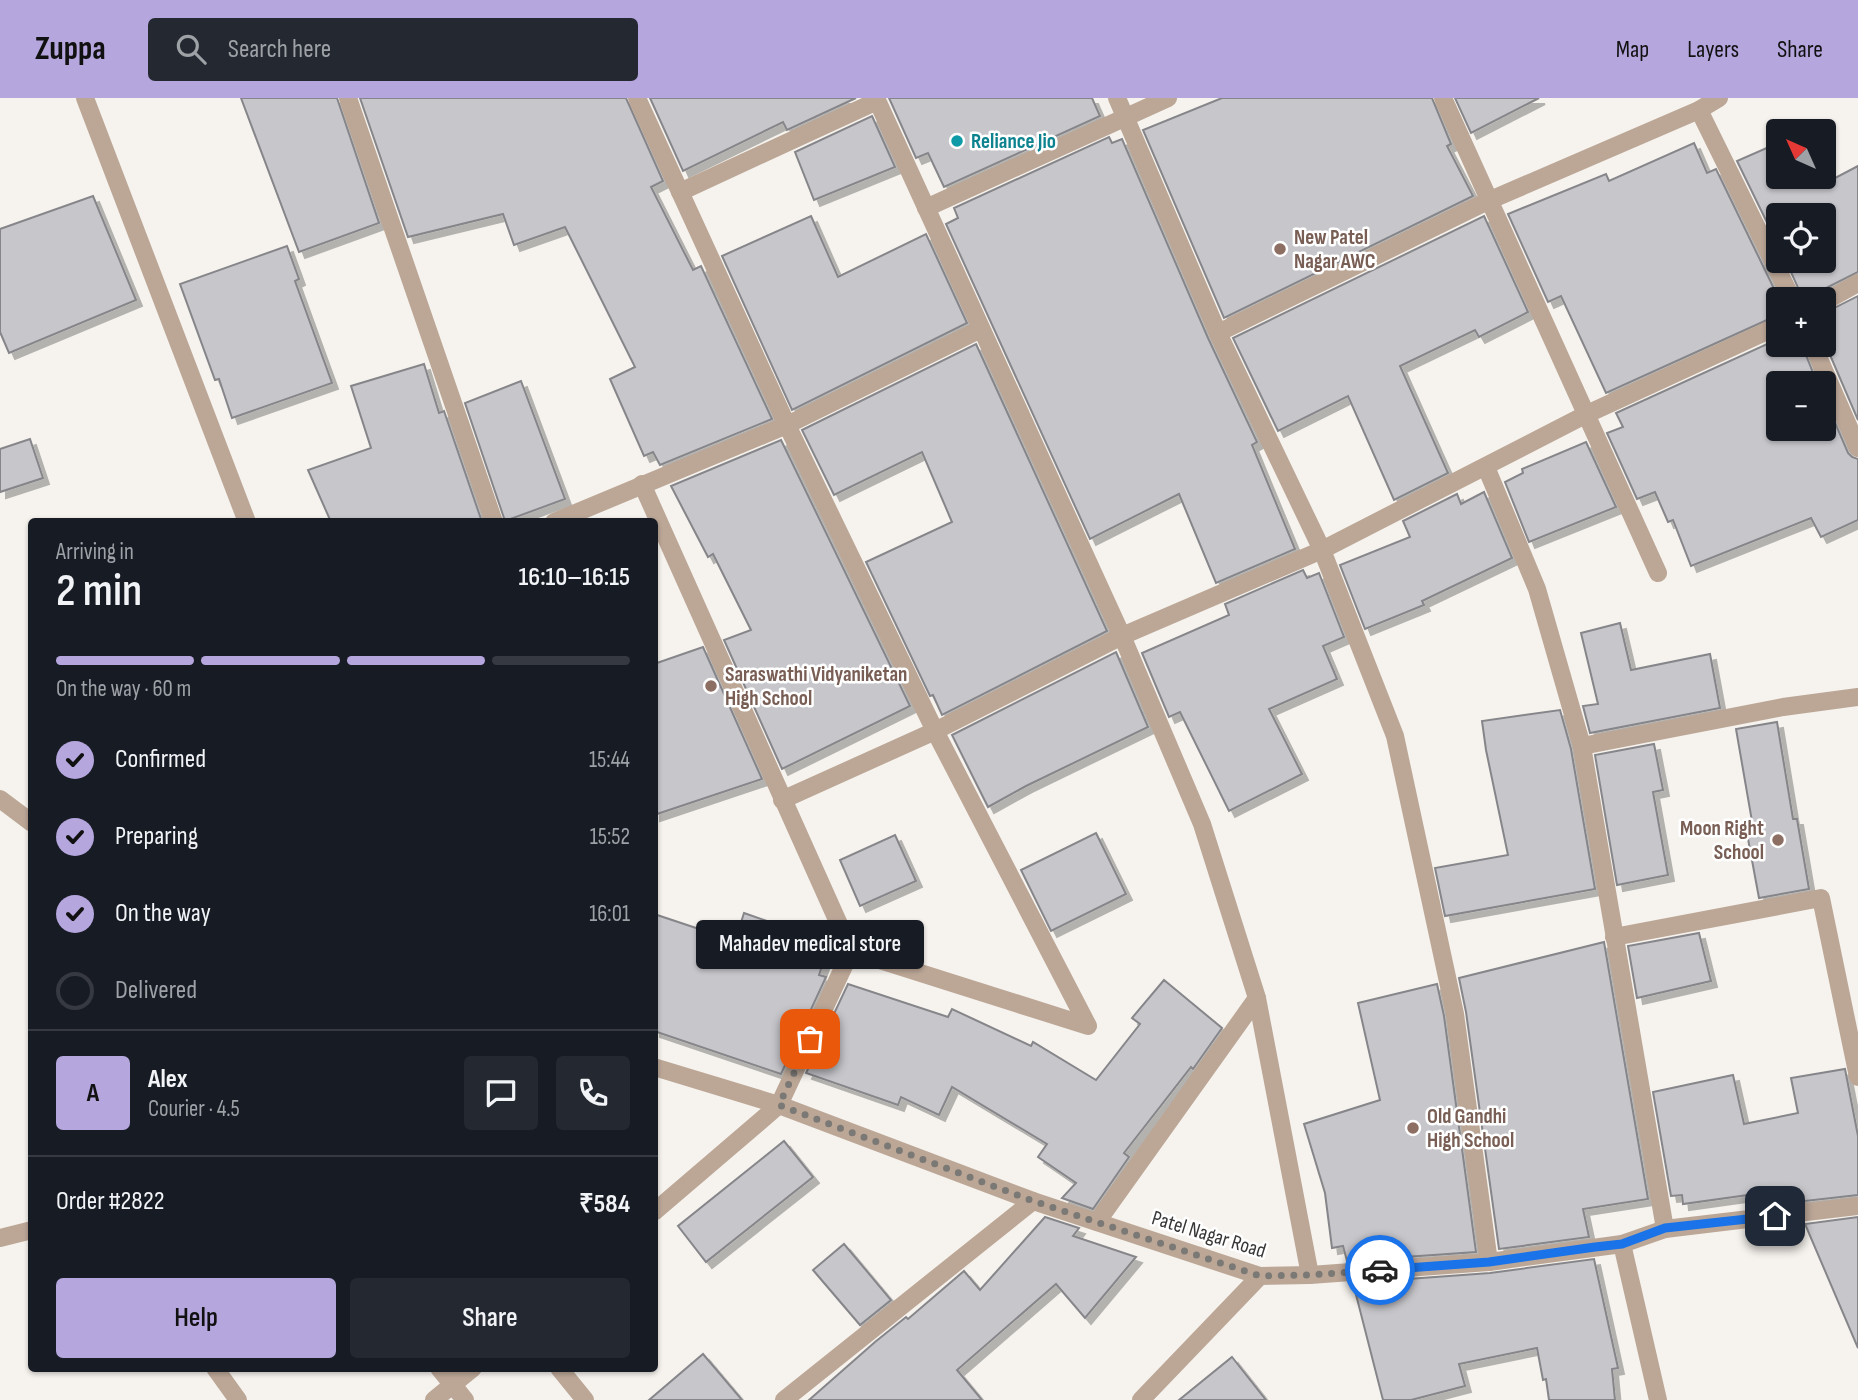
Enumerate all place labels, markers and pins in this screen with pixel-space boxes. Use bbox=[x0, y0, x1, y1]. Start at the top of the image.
place label: Reliance Jio bbox=[971, 129, 1056, 154]
marker: Reliance Jio bbox=[949, 133, 965, 149]
place label: New Patel Nagar AWC bbox=[1294, 225, 1376, 274]
marker: New Patel Nagar AWC bbox=[1272, 241, 1288, 257]
place label: Saraswathi Vidyaniketan High School bbox=[725, 662, 907, 711]
marker: Saraswathi Vidyaniketan High School bbox=[703, 678, 719, 694]
place label: Moon Right School bbox=[1680, 816, 1764, 865]
marker: Moon Right School bbox=[1770, 832, 1786, 848]
callout: Mahadev medical store bbox=[696, 920, 924, 969]
pin bbox=[780, 1009, 840, 1069]
place label: Old Gandhi High School bbox=[1427, 1104, 1514, 1153]
marker: Old Gandhi High School bbox=[1405, 1120, 1421, 1136]
pin bbox=[1745, 1186, 1805, 1246]

